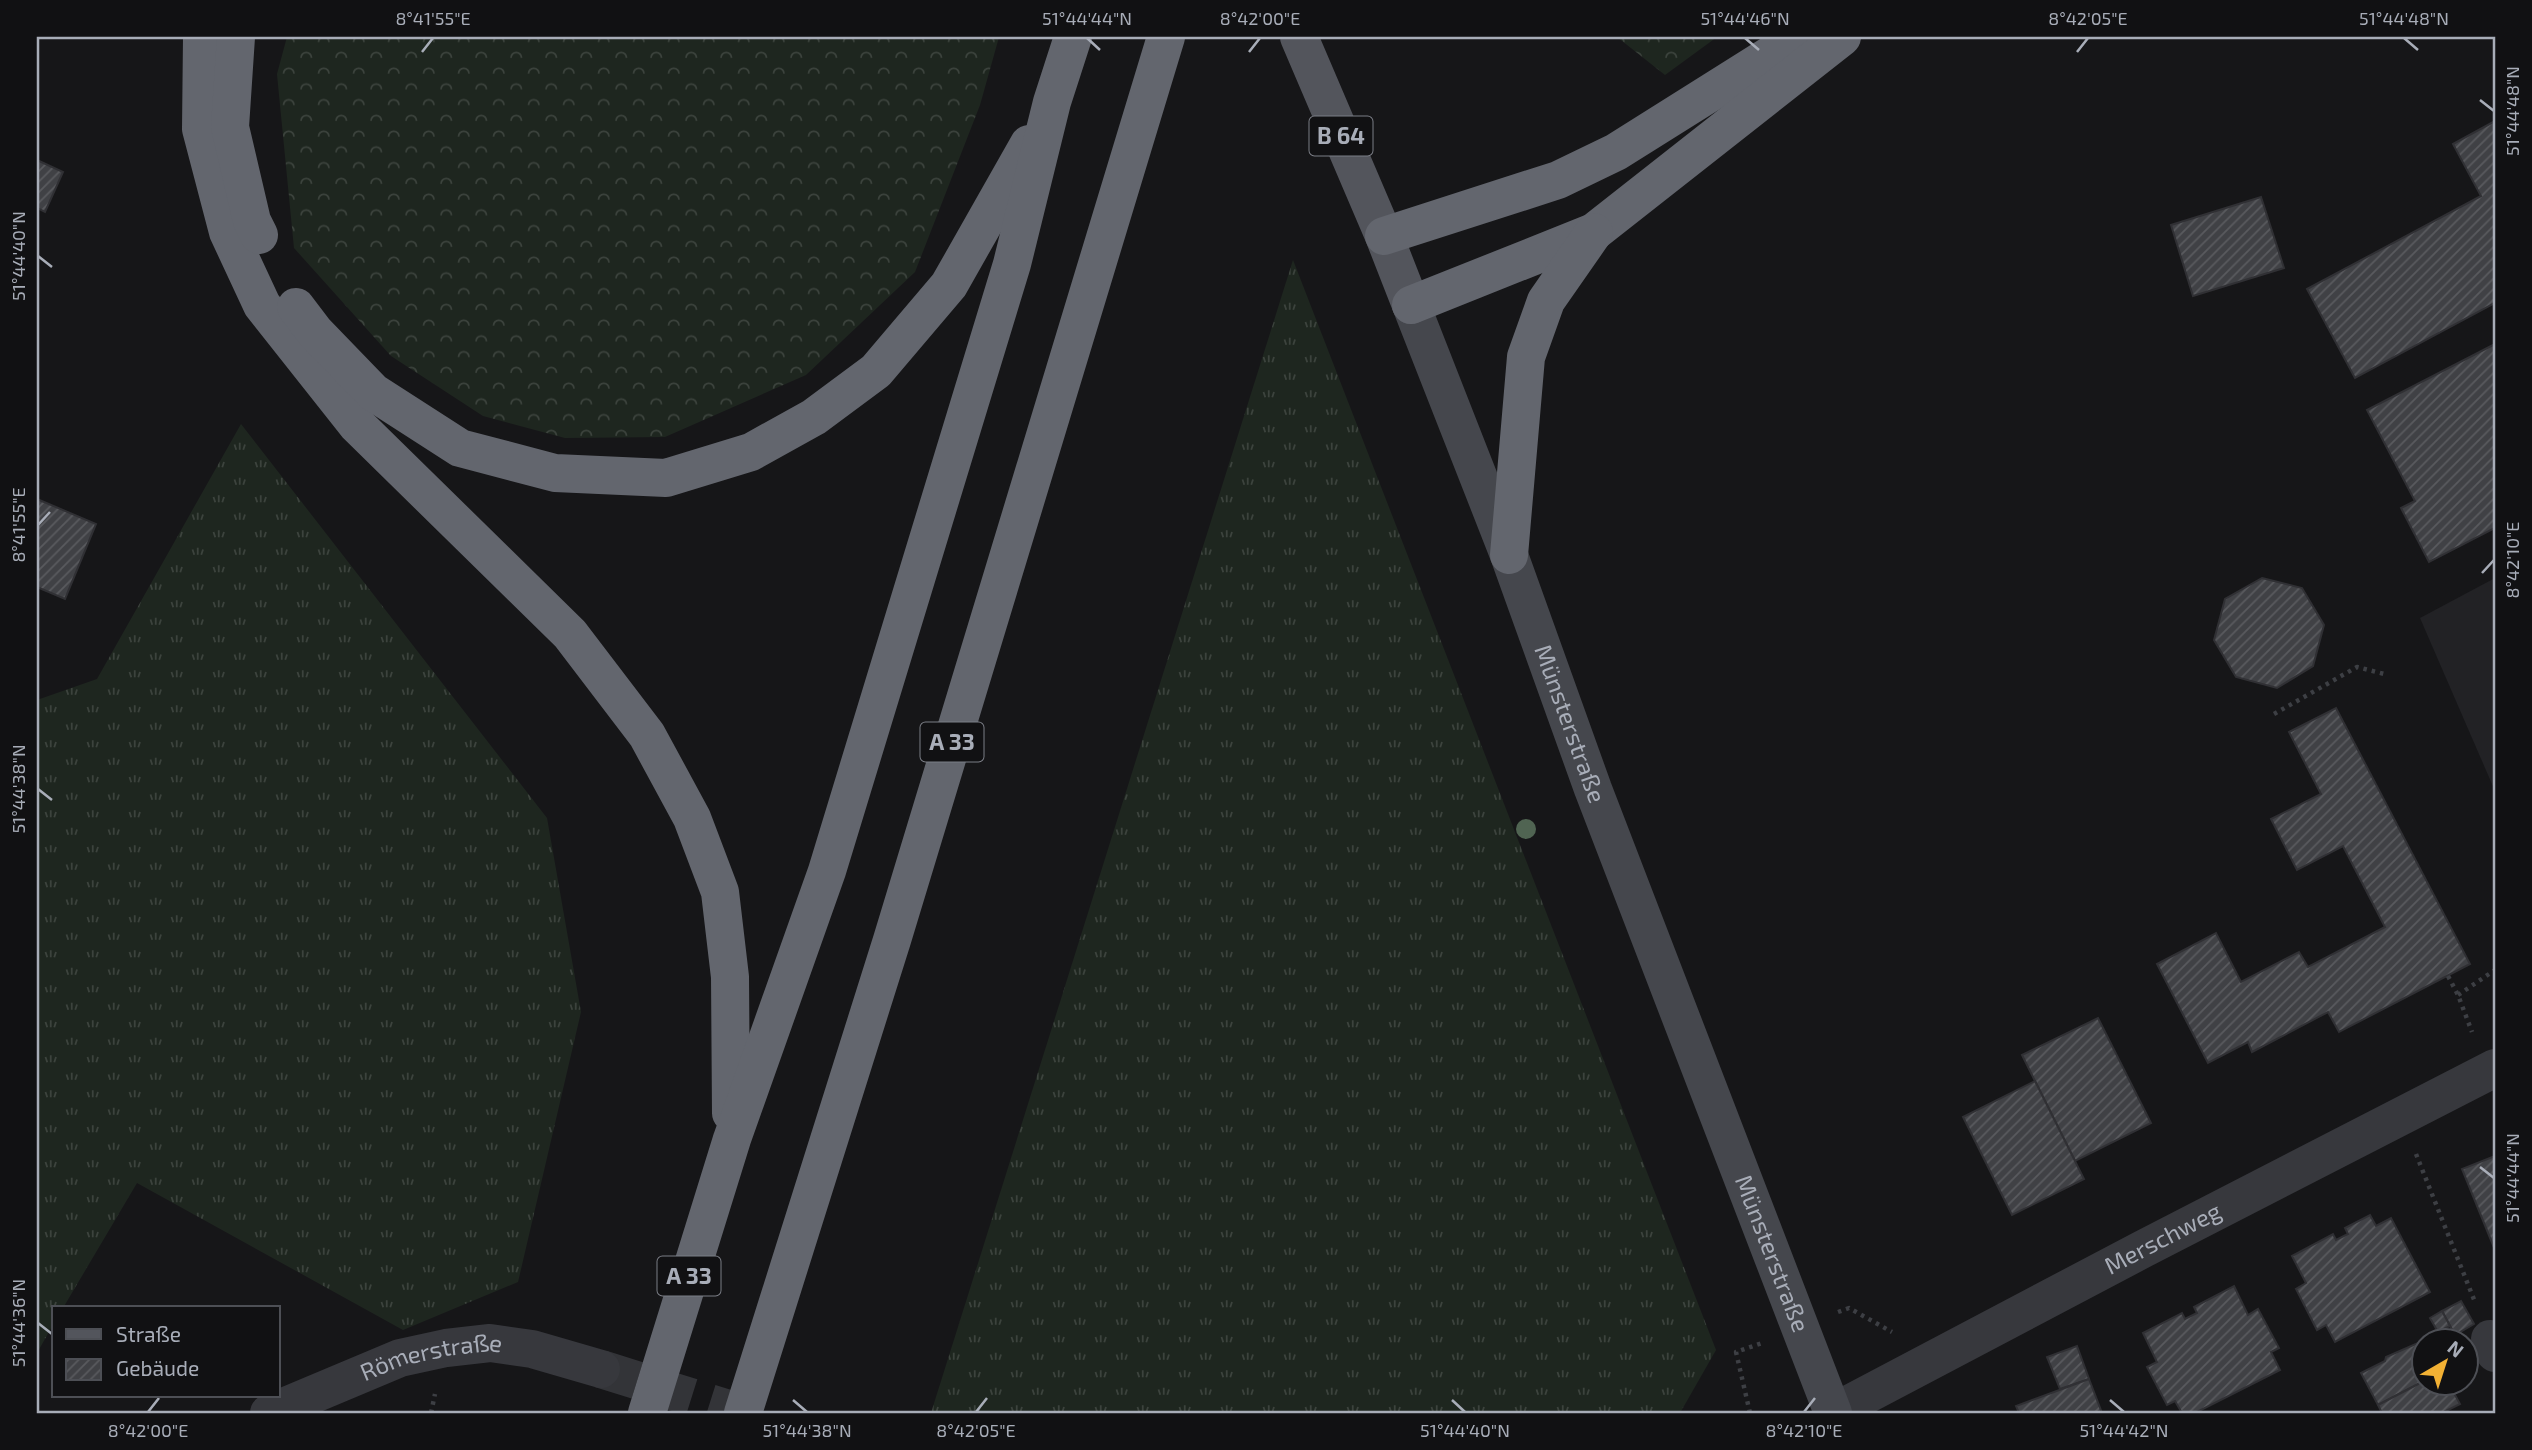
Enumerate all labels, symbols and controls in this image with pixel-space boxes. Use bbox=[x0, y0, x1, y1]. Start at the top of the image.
text: 8°41'55"E bbox=[395, 7, 471, 29]
text: 51°44'44"N bbox=[1042, 7, 1132, 29]
text: 8°42'00"E bbox=[1220, 7, 1300, 29]
text: 51°44'46"N bbox=[1700, 7, 1790, 29]
text: 8°42'05"E bbox=[2048, 7, 2128, 29]
text: 51°44'48"N bbox=[2359, 7, 2449, 29]
text: 51°44'48"N bbox=[2501, 66, 2523, 156]
road number: B 64 bbox=[1310, 116, 1372, 155]
text: 51°44'40"N bbox=[7, 211, 29, 301]
text: 8°41'55"E bbox=[7, 487, 29, 563]
text: 8°42'10"E bbox=[2501, 522, 2523, 598]
street label: Münsterstraße bbox=[1529, 640, 1613, 807]
road number: A 33 bbox=[920, 722, 984, 762]
text: 51°44'38"N bbox=[7, 744, 29, 834]
text: 51°44'44"N bbox=[2501, 1133, 2523, 1223]
street label: Münsterstraße bbox=[1730, 1171, 1816, 1336]
street label: Merschweg bbox=[2099, 1195, 2226, 1280]
road number: A 33 bbox=[658, 1256, 720, 1296]
text: 51°44'36"N bbox=[7, 1279, 29, 1367]
legend bbox=[52, 1306, 280, 1398]
text: Straße bbox=[116, 1321, 181, 1346]
street label: Römerstraße bbox=[355, 1327, 504, 1386]
north arrow bbox=[2410, 1328, 2480, 1398]
text: N bbox=[2443, 1335, 2469, 1362]
text: Gebäude bbox=[116, 1355, 199, 1380]
text: 8°42'00"E bbox=[108, 1419, 188, 1441]
text: 51°44'38"N bbox=[762, 1419, 852, 1441]
text: 8°42'05"E bbox=[936, 1419, 1016, 1441]
text: 51°44'40"N bbox=[1420, 1419, 1510, 1441]
text: 8°42'10"E bbox=[1766, 1419, 1842, 1441]
text: 51°44'42"N bbox=[2079, 1419, 2169, 1441]

